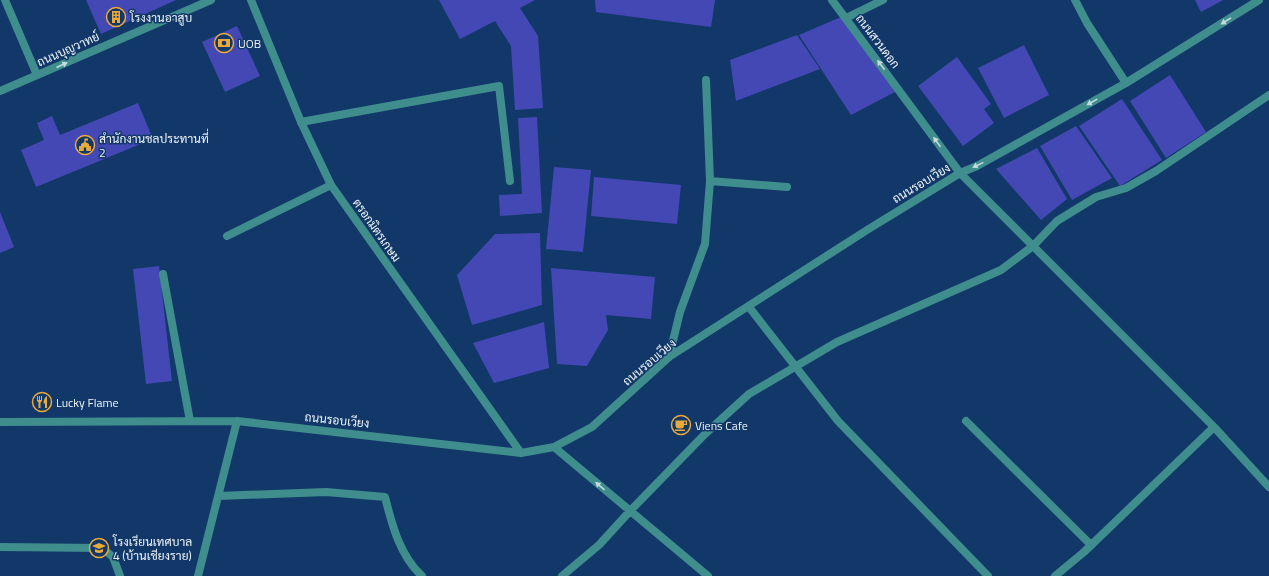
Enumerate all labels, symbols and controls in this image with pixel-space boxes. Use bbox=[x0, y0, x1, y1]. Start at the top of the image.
building icon: โรงงานอาสูบ bbox=[105, 6, 127, 28]
place label: โรงงานอาสูบ bbox=[129, 8, 192, 27]
street label: ถนนสวนดอก bbox=[851, 10, 905, 72]
one-way arrow bbox=[1220, 17, 1232, 24]
street label: ถนนบุญวาทย์ bbox=[34, 27, 102, 71]
bank icon: UOB bbox=[213, 32, 235, 54]
place label: UOB bbox=[238, 34, 261, 53]
one-way arrow bbox=[877, 60, 885, 71]
one-way arrow bbox=[56, 62, 67, 68]
one-way arrow bbox=[1086, 98, 1097, 105]
place label: สำนักงานชลประทานที่ 2 bbox=[99, 128, 209, 162]
public building icon: สำนักงานชลประทานที่ 2 bbox=[74, 134, 96, 156]
one-way arrow bbox=[933, 136, 941, 147]
street label: ถนนรอบเวียง bbox=[888, 158, 954, 208]
one-way arrow bbox=[972, 162, 984, 168]
street label: ตรอกมิตรเกษม bbox=[348, 194, 406, 266]
street label: ถนนรอบเวียง bbox=[618, 334, 680, 390]
restaurant icon: Lucky Flame bbox=[31, 391, 53, 413]
place label: Lucky Flame bbox=[56, 393, 119, 412]
street label: ถนนรอบเวียง bbox=[304, 407, 370, 433]
cafe icon: Viens Cafe bbox=[670, 414, 692, 436]
place label: Viens Cafe bbox=[695, 416, 748, 435]
one-way arrow bbox=[595, 481, 606, 490]
place label: โรงเรียนเทศบาล 4 (บ้านเชียงราย) bbox=[112, 532, 192, 565]
school or university icon: โรงเรียนเทศบาล 4 (บ้านเชียงราย) bbox=[88, 537, 110, 559]

